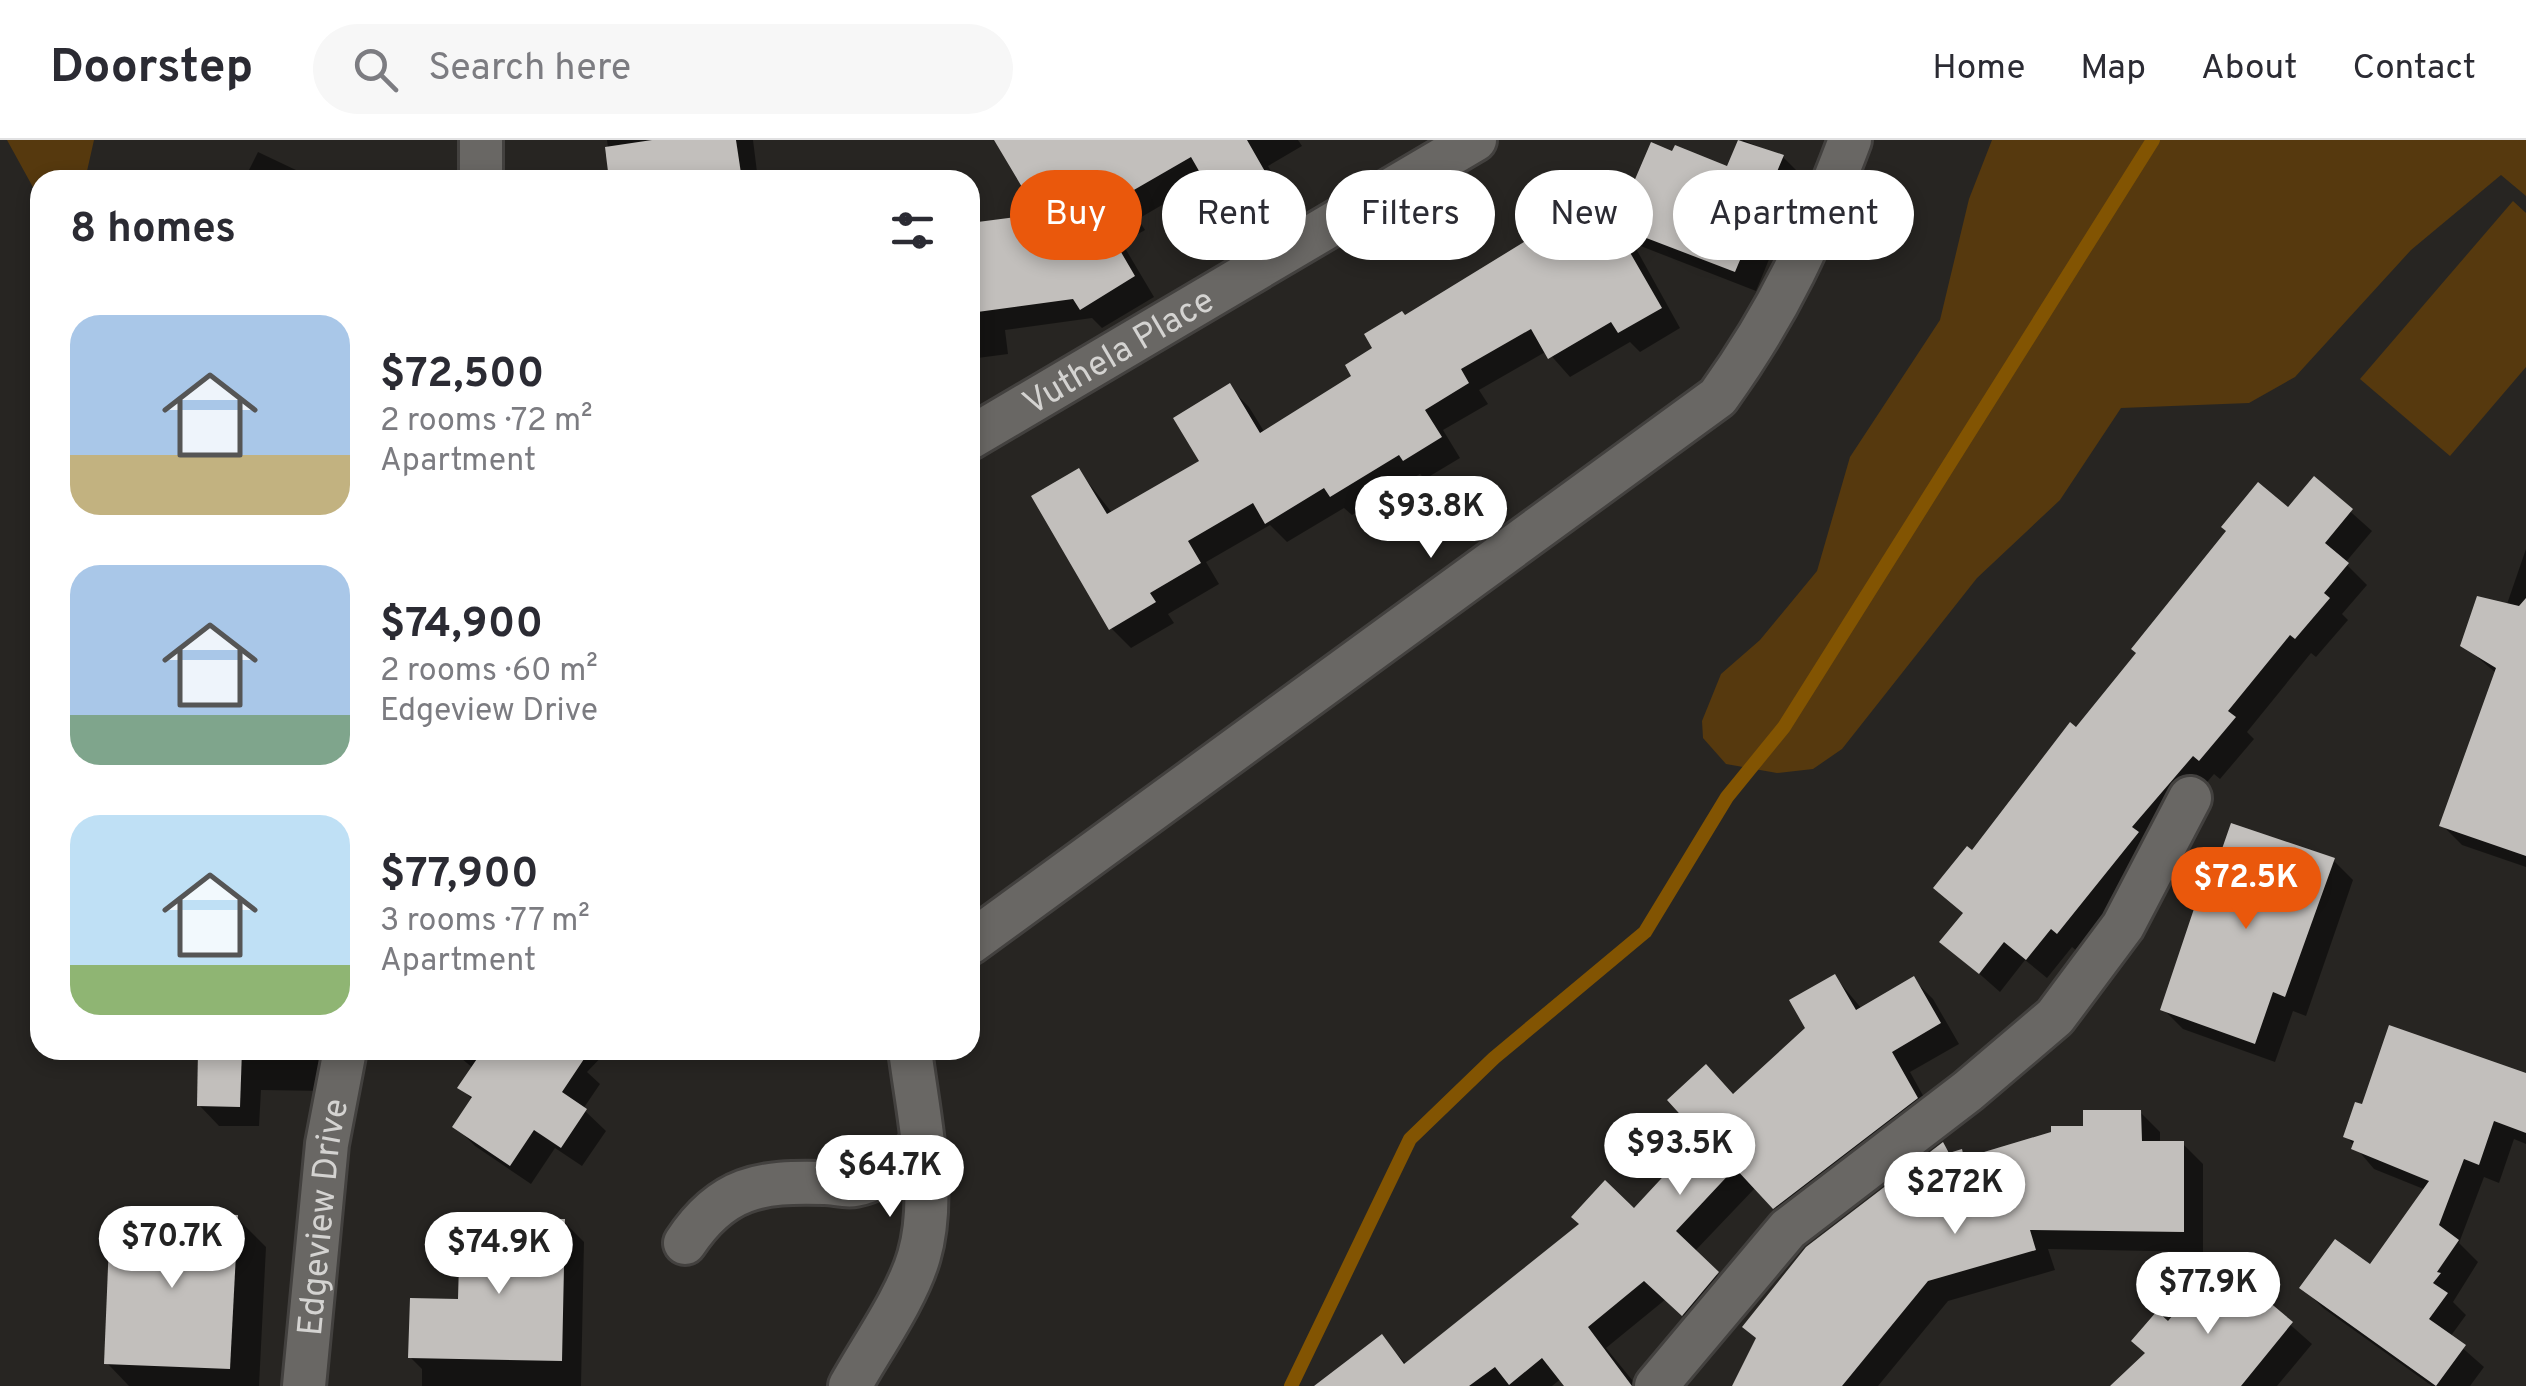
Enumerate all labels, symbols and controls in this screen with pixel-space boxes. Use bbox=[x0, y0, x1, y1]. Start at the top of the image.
search box bbox=[313, 24, 1013, 114]
text: Doorstep bbox=[50, 39, 253, 99]
icon: search bbox=[348, 42, 403, 97]
text: Search here bbox=[428, 45, 631, 94]
text: Home bbox=[1932, 47, 2025, 91]
text: Map bbox=[2080, 47, 2146, 91]
text: About bbox=[2201, 47, 2297, 91]
text: Contact bbox=[2352, 47, 2476, 91]
chip: Buy bbox=[1010, 170, 1142, 260]
chip: Rent bbox=[1162, 170, 1306, 260]
chip: Filters bbox=[1326, 170, 1495, 260]
chip: New bbox=[1515, 170, 1653, 260]
chip: Apartment bbox=[1673, 170, 1914, 260]
icon: filters bbox=[885, 203, 940, 258]
text: 8 homes bbox=[70, 204, 236, 257]
street label: Vuthela Place bbox=[1016, 280, 1223, 427]
text: $72,500 bbox=[380, 349, 544, 402]
icon: home bbox=[150, 355, 270, 475]
text: 2 rooms · 72 m² bbox=[380, 402, 593, 442]
text: Apartment bbox=[380, 442, 536, 482]
pin: $93.8K bbox=[1350, 476, 1512, 561]
text: $93.8K bbox=[1377, 488, 1485, 528]
text: $74,900 bbox=[380, 599, 543, 652]
icon: home bbox=[150, 605, 270, 725]
text: 2 rooms · 60 m² bbox=[380, 652, 598, 692]
text: Edgeview Drive bbox=[380, 692, 598, 732]
pin: $72.5K bbox=[2165, 847, 2327, 932]
text: $77,900 bbox=[380, 849, 539, 902]
icon: home bbox=[150, 855, 270, 975]
text: $72.5K bbox=[2193, 859, 2299, 899]
text: 3 rooms · 77 m² bbox=[380, 902, 590, 942]
text: Apartment bbox=[380, 942, 536, 982]
street label: Edgeview Drive bbox=[290, 1095, 360, 1338]
pin: $93.5K bbox=[1599, 1113, 1761, 1198]
text: $93.5K bbox=[1626, 1125, 1734, 1165]
pin: $64.7K bbox=[809, 1135, 971, 1220]
text: $64.7K bbox=[838, 1147, 942, 1187]
pin: $272K bbox=[1885, 1152, 2025, 1237]
text: $272K bbox=[1906, 1164, 2004, 1204]
pin: $70.7K bbox=[91, 1206, 253, 1291]
pin: $74.9K bbox=[418, 1212, 580, 1297]
text: $70.7K bbox=[121, 1218, 223, 1258]
text: $74.9K bbox=[447, 1224, 551, 1264]
pin: $77.9K bbox=[2127, 1252, 2289, 1337]
text: $77.9K bbox=[2158, 1264, 2258, 1304]

